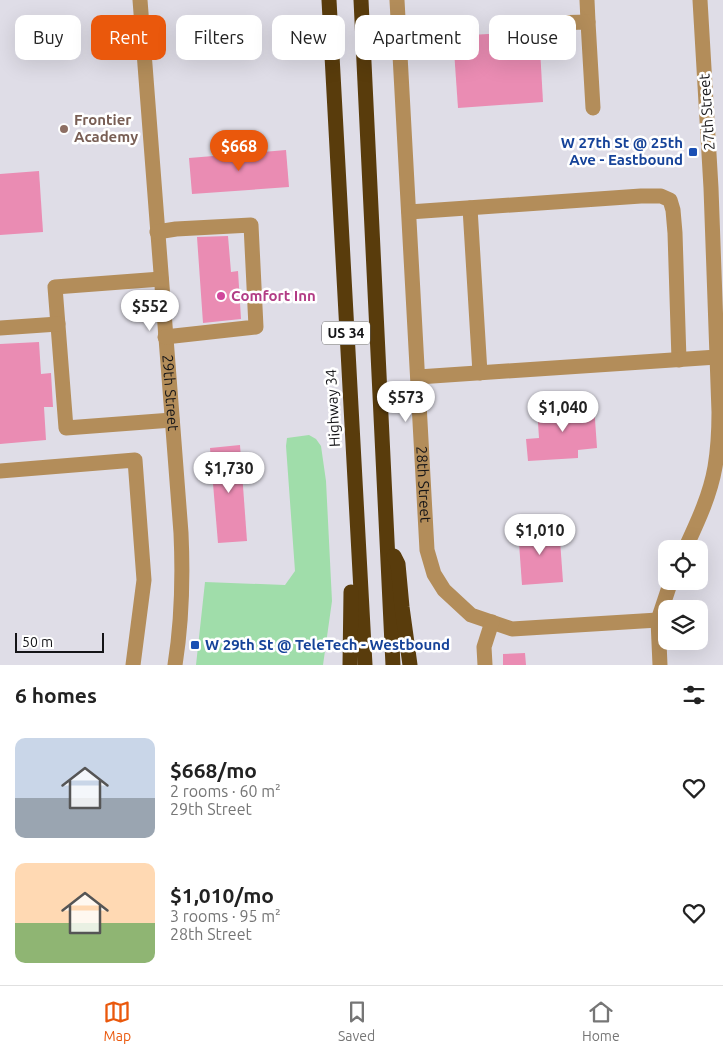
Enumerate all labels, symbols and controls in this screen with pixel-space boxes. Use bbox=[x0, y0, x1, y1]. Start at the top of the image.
chip: Buy bbox=[15, 15, 81, 60]
chip: Rent bbox=[91, 15, 166, 60]
chip: Filters bbox=[176, 15, 262, 60]
chip: New bbox=[272, 15, 345, 60]
chip: Apartment bbox=[355, 15, 479, 60]
chip: House bbox=[489, 15, 576, 60]
street label: 27th Street bbox=[695, 73, 718, 151]
place label: Frontier Academy bbox=[74, 111, 138, 145]
marker: Frontier Academy bbox=[58, 123, 70, 135]
pin: $668 bbox=[209, 130, 269, 172]
place label: W 27th St @ 25th Ave - Eastbound bbox=[561, 134, 683, 168]
text: $668 bbox=[221, 137, 257, 155]
marker: W 27th St @ 25th Ave - Eastbound bbox=[687, 146, 699, 158]
place label: Comfort Inn bbox=[231, 287, 316, 304]
pin: $552 bbox=[120, 290, 180, 332]
marker: Comfort Inn bbox=[215, 290, 227, 302]
text: $552 bbox=[132, 297, 168, 315]
road number: US 34 bbox=[322, 322, 370, 344]
street label: 29th Street bbox=[159, 354, 182, 432]
street label: Highway 34 bbox=[322, 369, 343, 448]
pin: $573 bbox=[376, 380, 436, 423]
text: $573 bbox=[388, 388, 424, 406]
pin: $1,040 bbox=[522, 390, 604, 433]
text: $1,040 bbox=[538, 398, 588, 416]
street label: 28th Street bbox=[413, 445, 434, 523]
pin: $1,730 bbox=[188, 452, 270, 494]
text: $1,730 bbox=[204, 459, 254, 477]
pin: $1,010 bbox=[499, 514, 581, 556]
text: $1,010 bbox=[515, 521, 565, 539]
map controls bbox=[658, 540, 708, 650]
button: locate bbox=[658, 540, 708, 590]
button: layers bbox=[658, 600, 708, 650]
scale bar bbox=[15, 630, 104, 653]
text: 50 m bbox=[22, 634, 53, 650]
place label: W 29th St @ TeleTech - Westbound bbox=[205, 636, 450, 653]
marker: W 29th St @ TeleTech - Westbound bbox=[189, 639, 201, 651]
icon: filters bbox=[680, 681, 708, 709]
text: 6 homes bbox=[15, 683, 97, 707]
icon: home bbox=[55, 758, 115, 818]
text: $668/mo bbox=[170, 758, 257, 782]
icon: heart bbox=[680, 774, 708, 802]
text: 2 rooms · 60 m² bbox=[170, 782, 281, 800]
text: 29th Street bbox=[170, 800, 252, 818]
icon: home bbox=[55, 883, 115, 943]
text: $1,010/mo bbox=[170, 883, 274, 907]
icon: heart bbox=[680, 899, 708, 927]
text: 3 rooms · 95 m² bbox=[170, 907, 281, 925]
text: 28th Street bbox=[170, 925, 252, 943]
tab: Map bbox=[103, 998, 131, 1044]
tab: Saved bbox=[338, 998, 375, 1044]
tab: Home bbox=[582, 998, 620, 1044]

